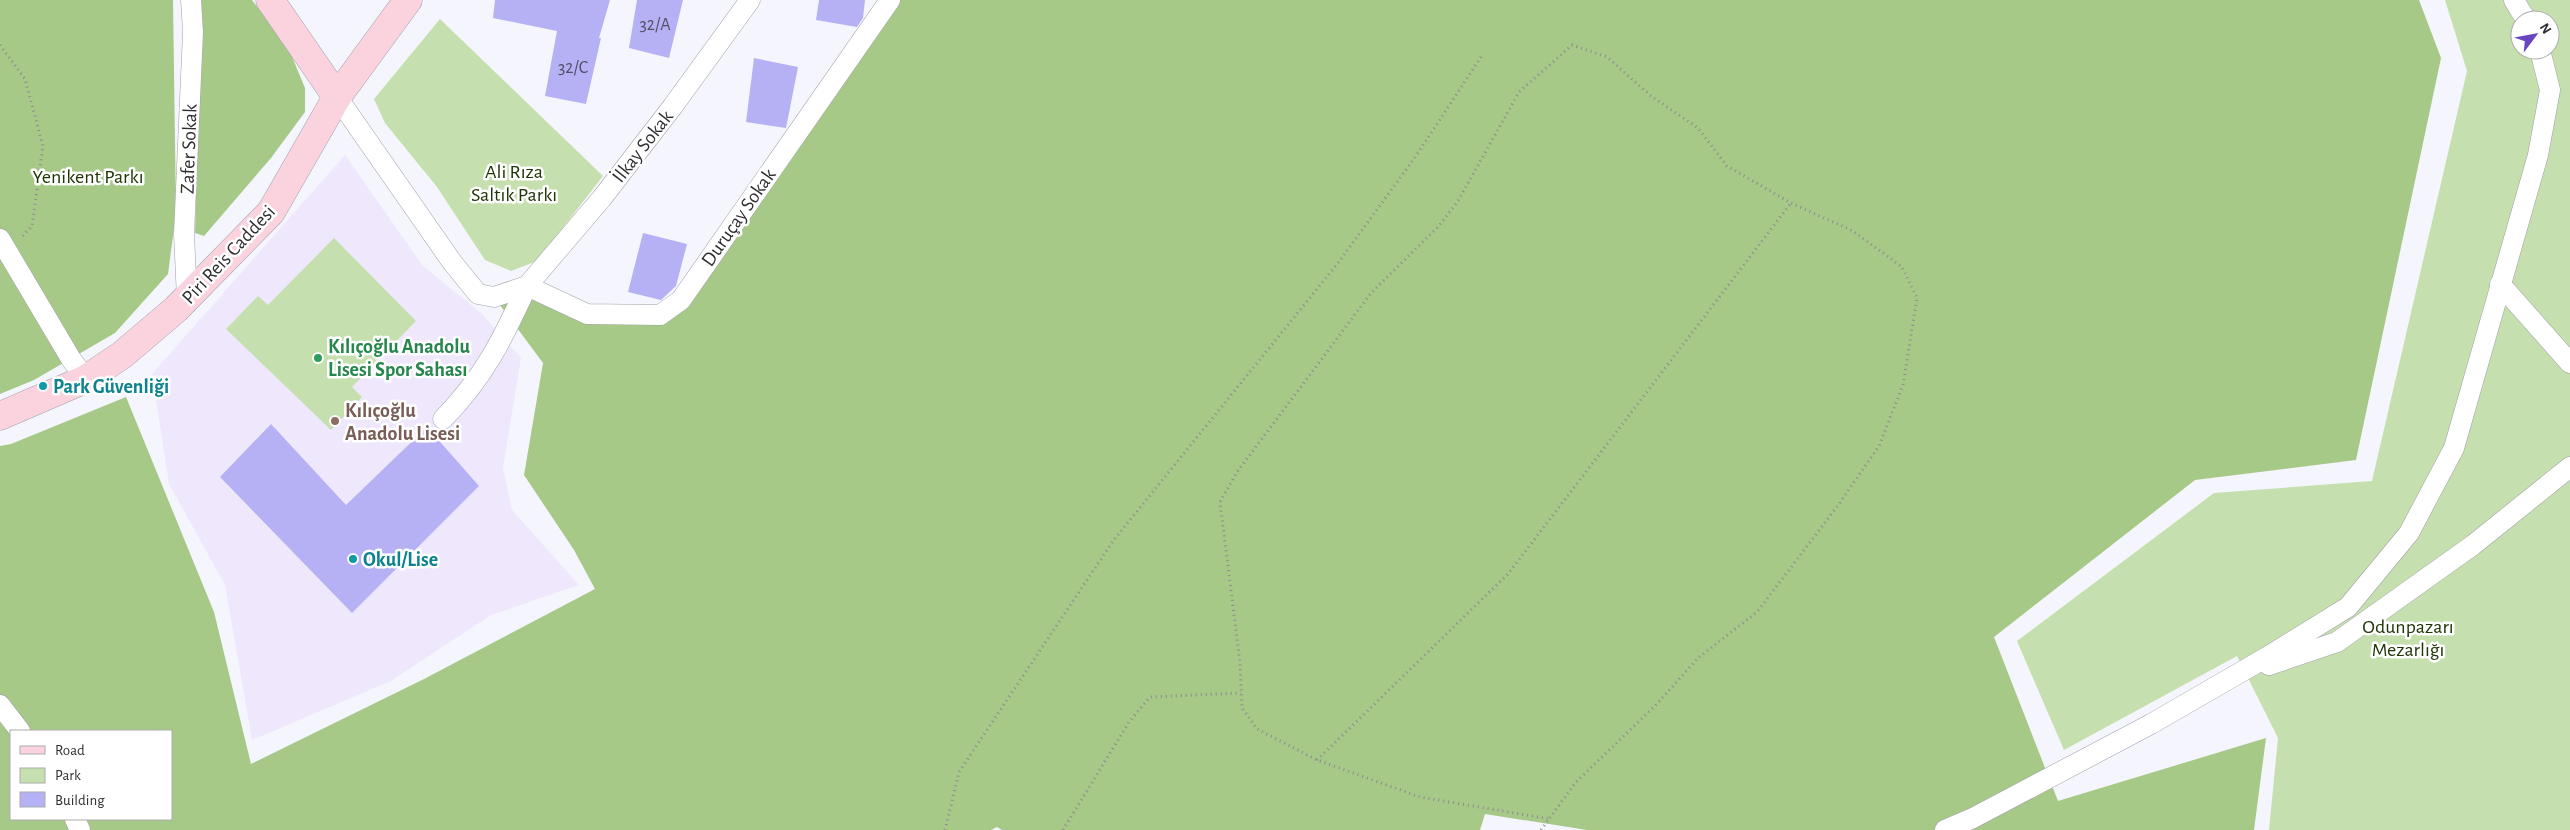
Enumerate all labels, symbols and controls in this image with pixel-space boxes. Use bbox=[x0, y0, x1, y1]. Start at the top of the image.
north arrow bbox=[2510, 10, 2560, 60]
house number: 32/A bbox=[639, 16, 671, 34]
text: N bbox=[2537, 21, 2554, 36]
house number: 32/C bbox=[558, 59, 588, 77]
street label: Zafer Sokak bbox=[177, 104, 201, 194]
street label: İlkay Sokak bbox=[609, 107, 677, 187]
park label: Ali Rıza Saltık Parkı bbox=[471, 162, 557, 205]
street label: Duruçay Sokak bbox=[698, 165, 780, 270]
park label: Yenikent Parkı bbox=[32, 167, 144, 187]
street label: Piri Reis Caddesi bbox=[178, 202, 279, 308]
place label: Kılıçoğlu Anadolu Lisesi Spor Sahası bbox=[328, 337, 470, 380]
marker: Kılıçoğlu Anadolu Lisesi Spor Sahası bbox=[312, 352, 324, 364]
place label: Park Güvenliği bbox=[53, 377, 169, 397]
marker: Park Güvenliği bbox=[37, 380, 49, 392]
place label: Kılıçoğlu Anadolu Lisesi bbox=[345, 401, 460, 444]
marker: Kılıçoğlu Anadolu Lisesi bbox=[329, 415, 341, 427]
place label: Okul/Lise bbox=[363, 550, 438, 570]
marker: Okul/Lise bbox=[347, 553, 359, 565]
park label: Odunpazarı Mezarlığı bbox=[2362, 617, 2454, 660]
legend bbox=[10, 730, 172, 820]
text: Road bbox=[55, 743, 85, 758]
text: Park bbox=[55, 768, 81, 783]
text: Building bbox=[55, 793, 105, 808]

